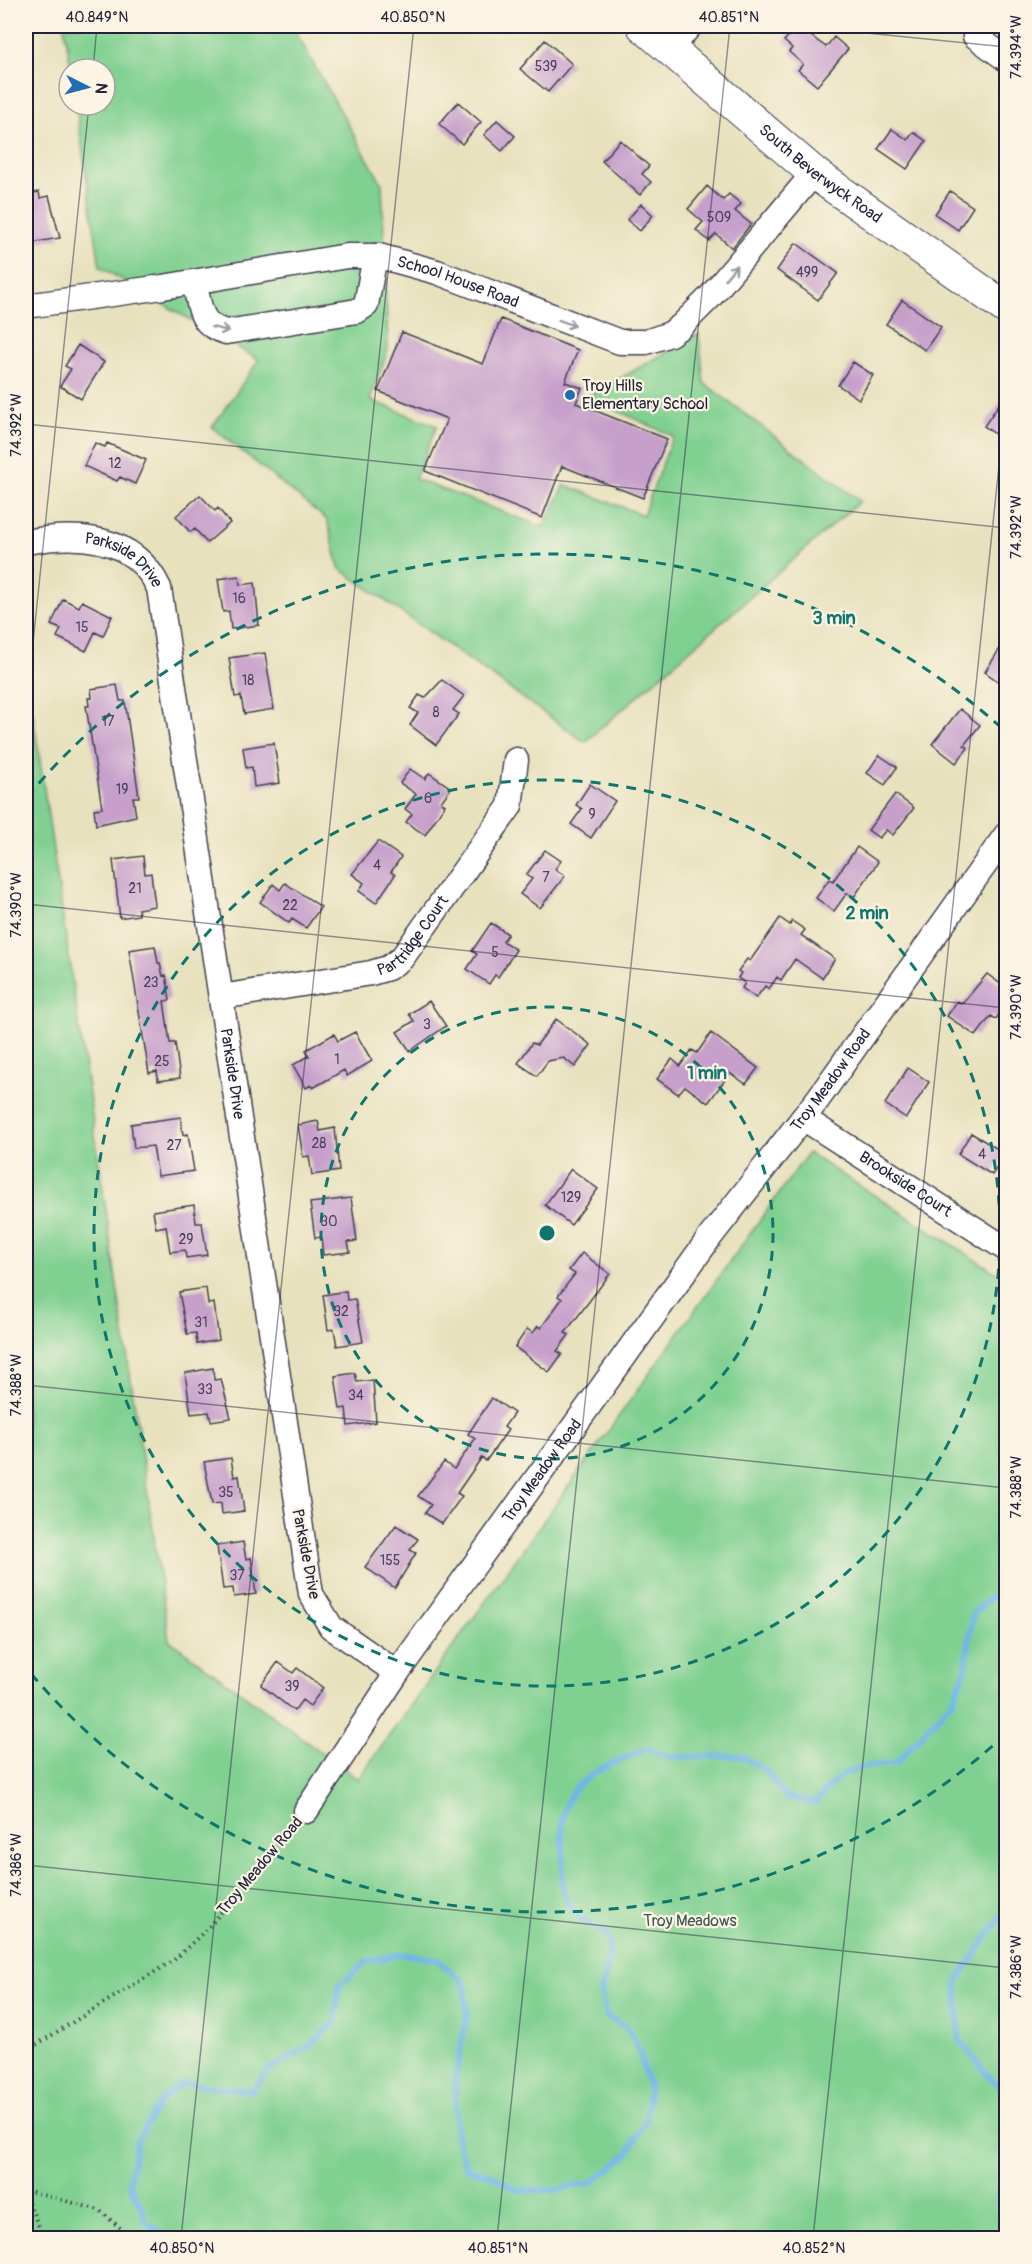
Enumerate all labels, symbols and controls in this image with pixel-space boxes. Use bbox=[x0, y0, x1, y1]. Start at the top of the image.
text: 40.849°N bbox=[66, 8, 128, 27]
text: 40.850°N bbox=[381, 8, 445, 27]
text: 40.851°N bbox=[699, 8, 759, 27]
text: 74.394°W bbox=[1007, 15, 1026, 79]
north arrow bbox=[57, 57, 117, 117]
house number: 539 bbox=[535, 58, 557, 75]
text: N bbox=[90, 82, 111, 95]
street label: South Beverwyck Road bbox=[755, 120, 886, 228]
house number: 509 bbox=[707, 209, 731, 226]
street label: School House Road bbox=[395, 251, 522, 312]
house number: 499 bbox=[796, 264, 818, 281]
one-way arrow bbox=[724, 265, 738, 280]
one-way arrow bbox=[557, 318, 576, 329]
one-way arrow bbox=[210, 324, 229, 336]
place label: Troy Hills Elementary School bbox=[582, 376, 708, 414]
marker: Troy Hills Elementary School bbox=[563, 388, 577, 402]
text: 74.392°W bbox=[7, 393, 26, 457]
house number: 12 bbox=[108, 455, 122, 472]
text: 74.392°W bbox=[1007, 495, 1026, 559]
street label: Parkside Drive bbox=[84, 528, 167, 591]
house number: 16 bbox=[232, 590, 246, 607]
text: 3 min bbox=[812, 607, 856, 630]
house number: 15 bbox=[75, 619, 89, 636]
house number: 18 bbox=[242, 672, 254, 689]
house number: 8 bbox=[432, 704, 440, 721]
house number: 17 bbox=[102, 713, 115, 730]
house number: 19 bbox=[116, 781, 128, 798]
house number: 6 bbox=[424, 790, 432, 807]
house number: 9 bbox=[588, 806, 596, 823]
house number: 4 bbox=[373, 857, 381, 874]
house number: 7 bbox=[542, 869, 550, 886]
text: 74.390°W bbox=[7, 872, 26, 938]
house number: 21 bbox=[128, 880, 142, 897]
street label: Partridge Court bbox=[375, 891, 454, 981]
house number: 22 bbox=[282, 897, 298, 914]
text: 2 min bbox=[845, 902, 889, 925]
house number: 5 bbox=[491, 944, 499, 961]
house number: 23 bbox=[143, 974, 159, 991]
text: 74.390°W bbox=[1007, 974, 1026, 1040]
house number: 3 bbox=[423, 1016, 431, 1033]
street label: Troy Meadow Road bbox=[786, 1025, 875, 1136]
street label: Parkside Drive bbox=[216, 1027, 249, 1121]
house number: 1 bbox=[334, 1051, 340, 1068]
house number: 25 bbox=[154, 1053, 170, 1070]
text: 1 min bbox=[687, 1062, 727, 1085]
house number: 28 bbox=[312, 1135, 326, 1152]
house number: 27 bbox=[166, 1137, 182, 1154]
house number: 4 bbox=[978, 1146, 986, 1163]
street label: Brookside Court bbox=[855, 1147, 956, 1222]
house number: 129 bbox=[561, 1189, 581, 1206]
house number: 30 bbox=[320, 1213, 338, 1230]
centre of rings bbox=[537, 1223, 557, 1243]
house number: 29 bbox=[178, 1231, 194, 1248]
house number: 32 bbox=[333, 1303, 349, 1320]
house number: 31 bbox=[194, 1314, 208, 1331]
text: 74.388°W bbox=[7, 1353, 26, 1416]
house number: 33 bbox=[197, 1381, 213, 1398]
house number: 34 bbox=[348, 1387, 364, 1404]
street label: Troy Meadow Road bbox=[498, 1415, 586, 1527]
text: 74.388°W bbox=[1007, 1455, 1026, 1518]
house number: 35 bbox=[218, 1484, 234, 1501]
street label: Parkside Drive bbox=[287, 1507, 325, 1601]
house number: 155 bbox=[380, 1552, 400, 1569]
house number: 37 bbox=[229, 1567, 245, 1584]
house number: 39 bbox=[284, 1678, 300, 1695]
street label: Troy Meadow Road bbox=[213, 1812, 307, 1920]
text: 74.386°W bbox=[7, 1833, 26, 1897]
park label: Troy Meadows bbox=[643, 1911, 737, 1931]
text: 74.386°W bbox=[1007, 1935, 1026, 1999]
text: 40.850°N bbox=[150, 2239, 214, 2258]
text: 40.851°N bbox=[468, 2239, 528, 2258]
text: 40.852°N bbox=[782, 2239, 846, 2258]

